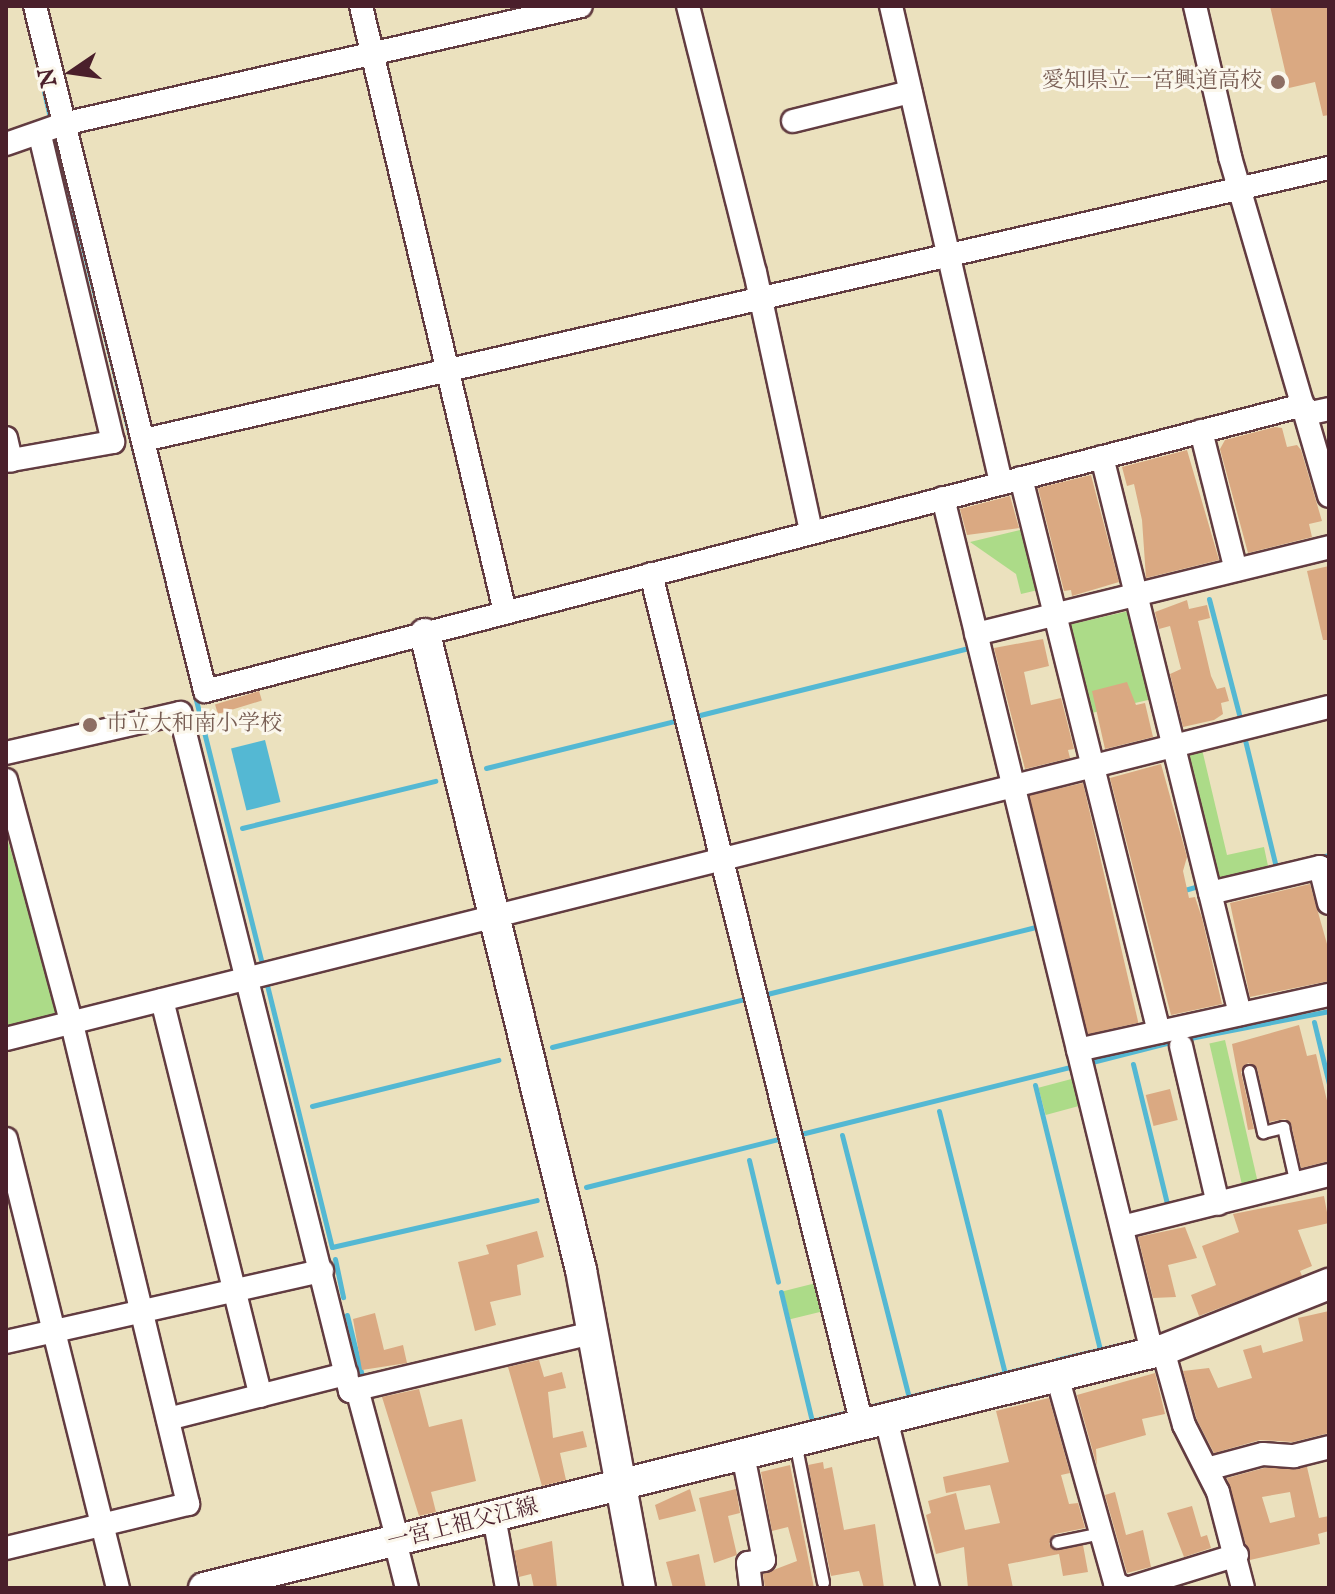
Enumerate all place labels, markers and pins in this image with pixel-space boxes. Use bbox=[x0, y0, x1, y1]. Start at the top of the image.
place label: 愛知県立一宮興道高校 bbox=[1042, 69, 1262, 95]
marker: 愛知県立一宮興道高校 bbox=[1269, 73, 1287, 91]
place label: 市立大和南小学校 bbox=[106, 712, 282, 738]
marker: 市立大和南小学校 bbox=[81, 716, 99, 734]

